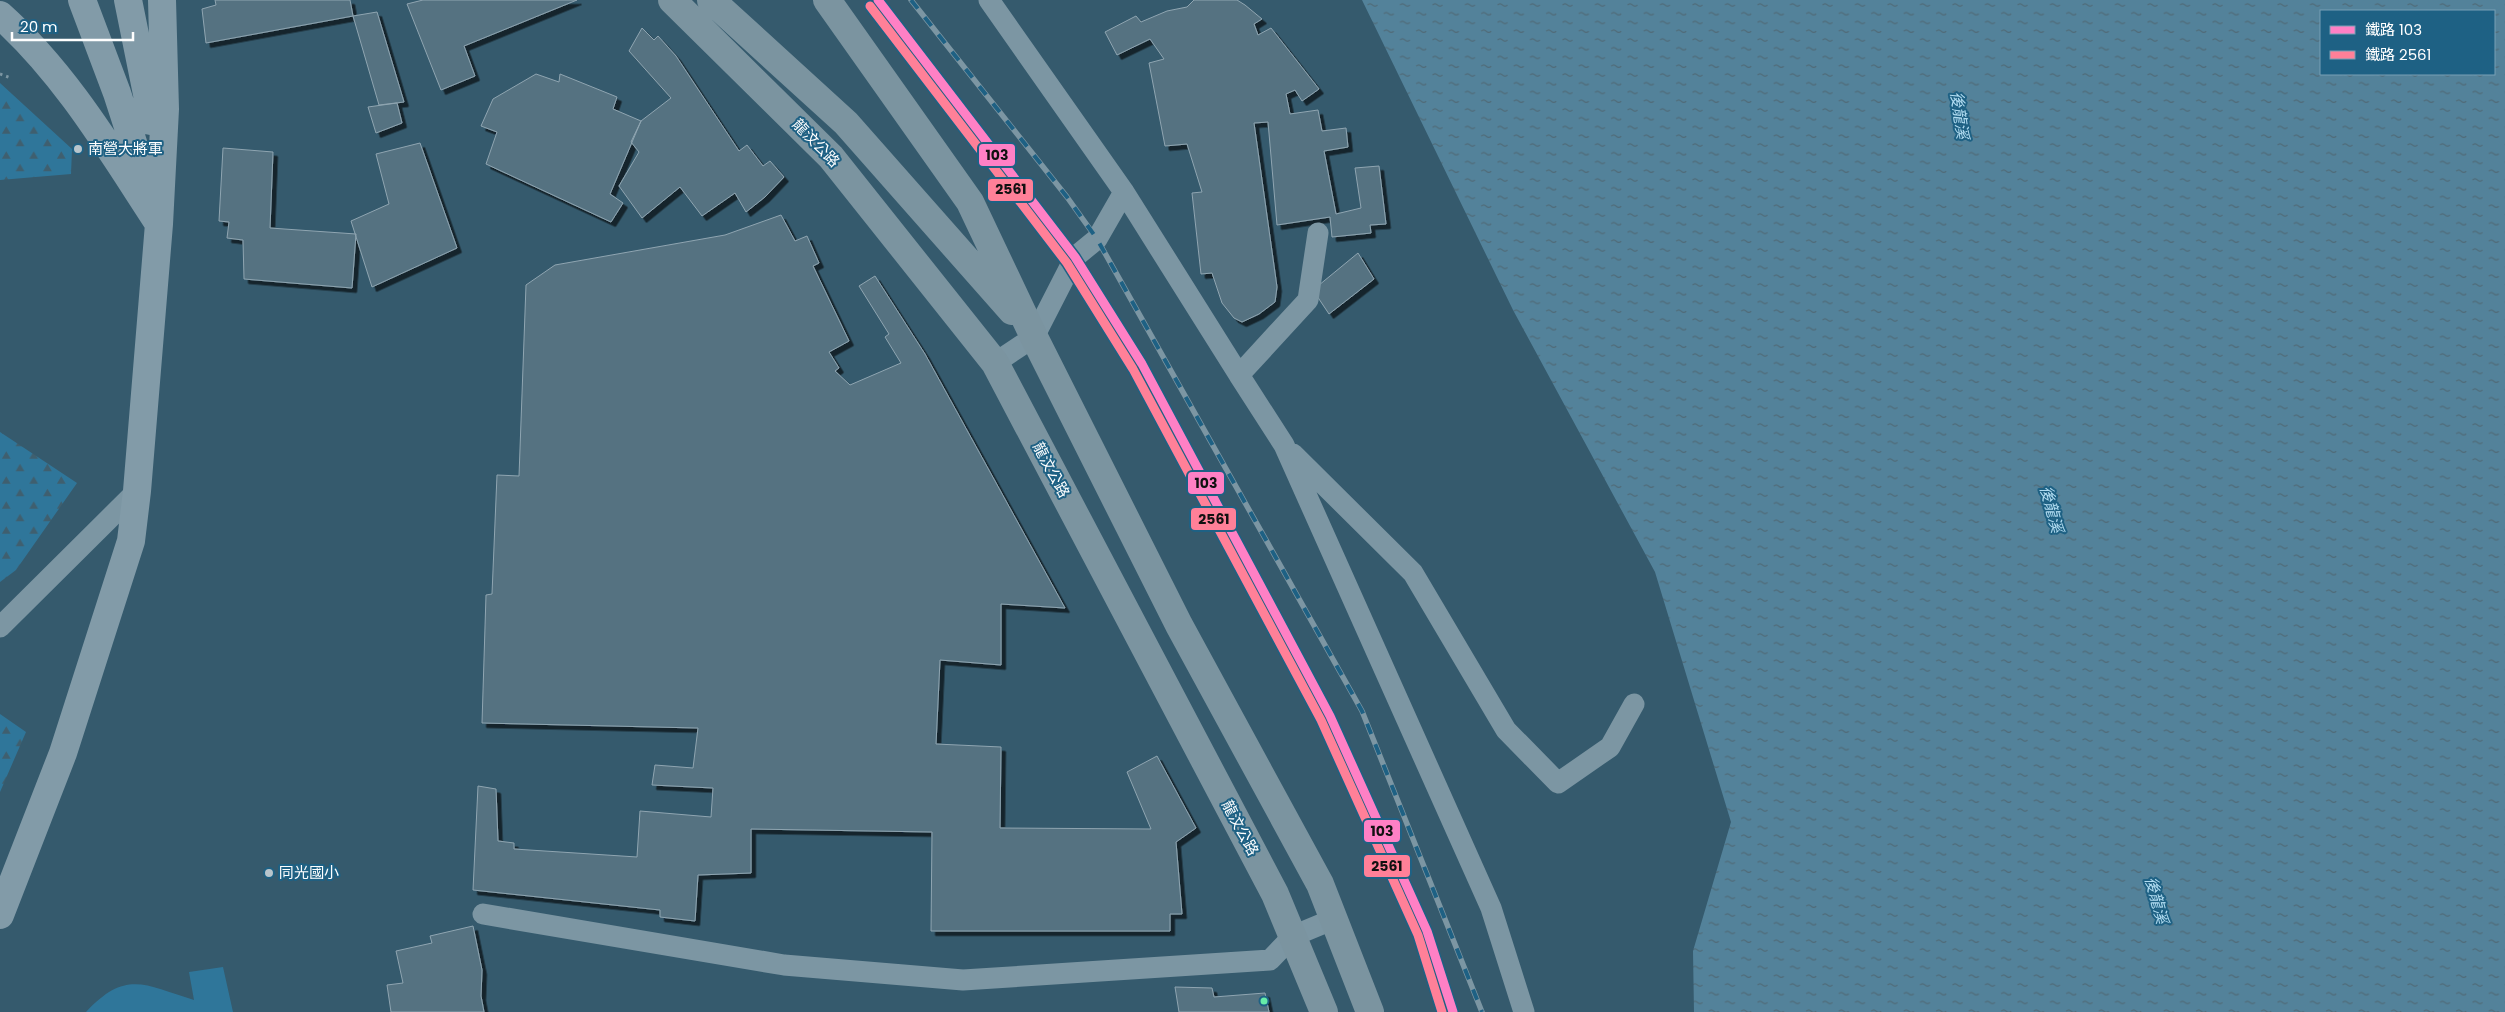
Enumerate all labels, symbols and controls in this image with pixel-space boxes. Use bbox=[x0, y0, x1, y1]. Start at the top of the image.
scale bar bbox=[12, 10, 134, 42]
legend bbox=[2320, 10, 2495, 75]
text: 20 m bbox=[20, 16, 58, 37]
text: 鐵路 103 bbox=[2365, 19, 2422, 40]
text: 鐵路 2561 bbox=[2365, 44, 2431, 65]
water label: 後龍溪 bbox=[1945, 90, 1975, 142]
street label: 龍汶公路 bbox=[788, 114, 845, 172]
place label: 南營大將軍 bbox=[88, 138, 163, 159]
marker: 南營大將軍 bbox=[72, 143, 84, 155]
line badge: 103 bbox=[978, 143, 1016, 167]
text: 103 bbox=[986, 145, 1008, 165]
line badge: 2561 bbox=[987, 178, 1034, 202]
text: 2561 bbox=[995, 179, 1027, 199]
street label: 龍汶公路 bbox=[1028, 438, 1075, 501]
line badge: 103 bbox=[1187, 471, 1225, 495]
text: 103 bbox=[1195, 473, 1217, 493]
water label: 後龍溪 bbox=[2034, 483, 2069, 537]
line badge: 2561 bbox=[1190, 507, 1237, 531]
text: 2561 bbox=[1198, 509, 1230, 529]
street label: 龍汶公路 bbox=[1217, 796, 1264, 859]
line badge: 103 bbox=[1363, 819, 1401, 843]
text: 103 bbox=[1371, 821, 1393, 841]
line badge: 2561 bbox=[1363, 854, 1411, 878]
text: 2561 bbox=[1371, 856, 1403, 876]
place label: 同光國小 bbox=[279, 862, 339, 883]
marker: 同光國小 bbox=[263, 867, 275, 879]
water label: 後龍溪 bbox=[2139, 874, 2174, 928]
unlabelled marker bbox=[1259, 996, 1269, 1006]

